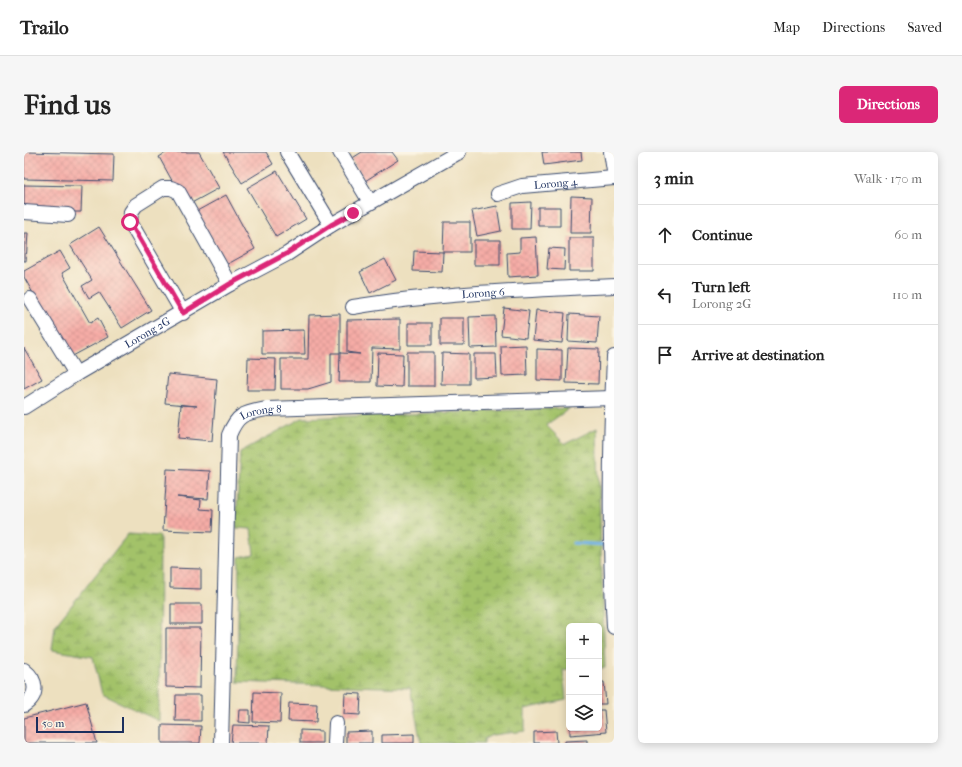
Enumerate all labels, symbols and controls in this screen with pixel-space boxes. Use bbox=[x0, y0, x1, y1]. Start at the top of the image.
text: Trailo bbox=[20, 17, 69, 39]
text: Map bbox=[773, 19, 800, 36]
text: Directions bbox=[822, 19, 885, 36]
text: Saved bbox=[907, 19, 942, 36]
button: Directions bbox=[839, 86, 938, 123]
text: Find us bbox=[24, 88, 111, 121]
text: 3 min bbox=[654, 168, 694, 188]
text: Walk · 170 m bbox=[854, 171, 922, 186]
street label: Lorong 4 bbox=[533, 175, 578, 192]
route end bbox=[344, 204, 362, 222]
route start bbox=[121, 213, 139, 231]
icon: ahead bbox=[654, 224, 676, 246]
text: Continue bbox=[692, 226, 752, 244]
text: 60 m bbox=[894, 227, 922, 242]
text: Turn left bbox=[692, 278, 750, 296]
icon: left bbox=[654, 284, 676, 306]
street label: Lorong 6 bbox=[461, 285, 505, 301]
text: 110 m bbox=[892, 287, 922, 302]
text: Lorong 2G bbox=[692, 296, 752, 311]
street label: Lorong 2G bbox=[122, 314, 173, 351]
icon: arrive bbox=[654, 344, 676, 366]
text: Arrive at destination bbox=[692, 346, 824, 364]
street label: Lorong 8 bbox=[238, 403, 282, 423]
map controls bbox=[566, 623, 602, 731]
button: + bbox=[566, 623, 602, 659]
button: − bbox=[566, 659, 602, 695]
button: layers bbox=[566, 695, 602, 731]
scale bar bbox=[36, 715, 124, 734]
text: 50 m bbox=[42, 717, 64, 730]

